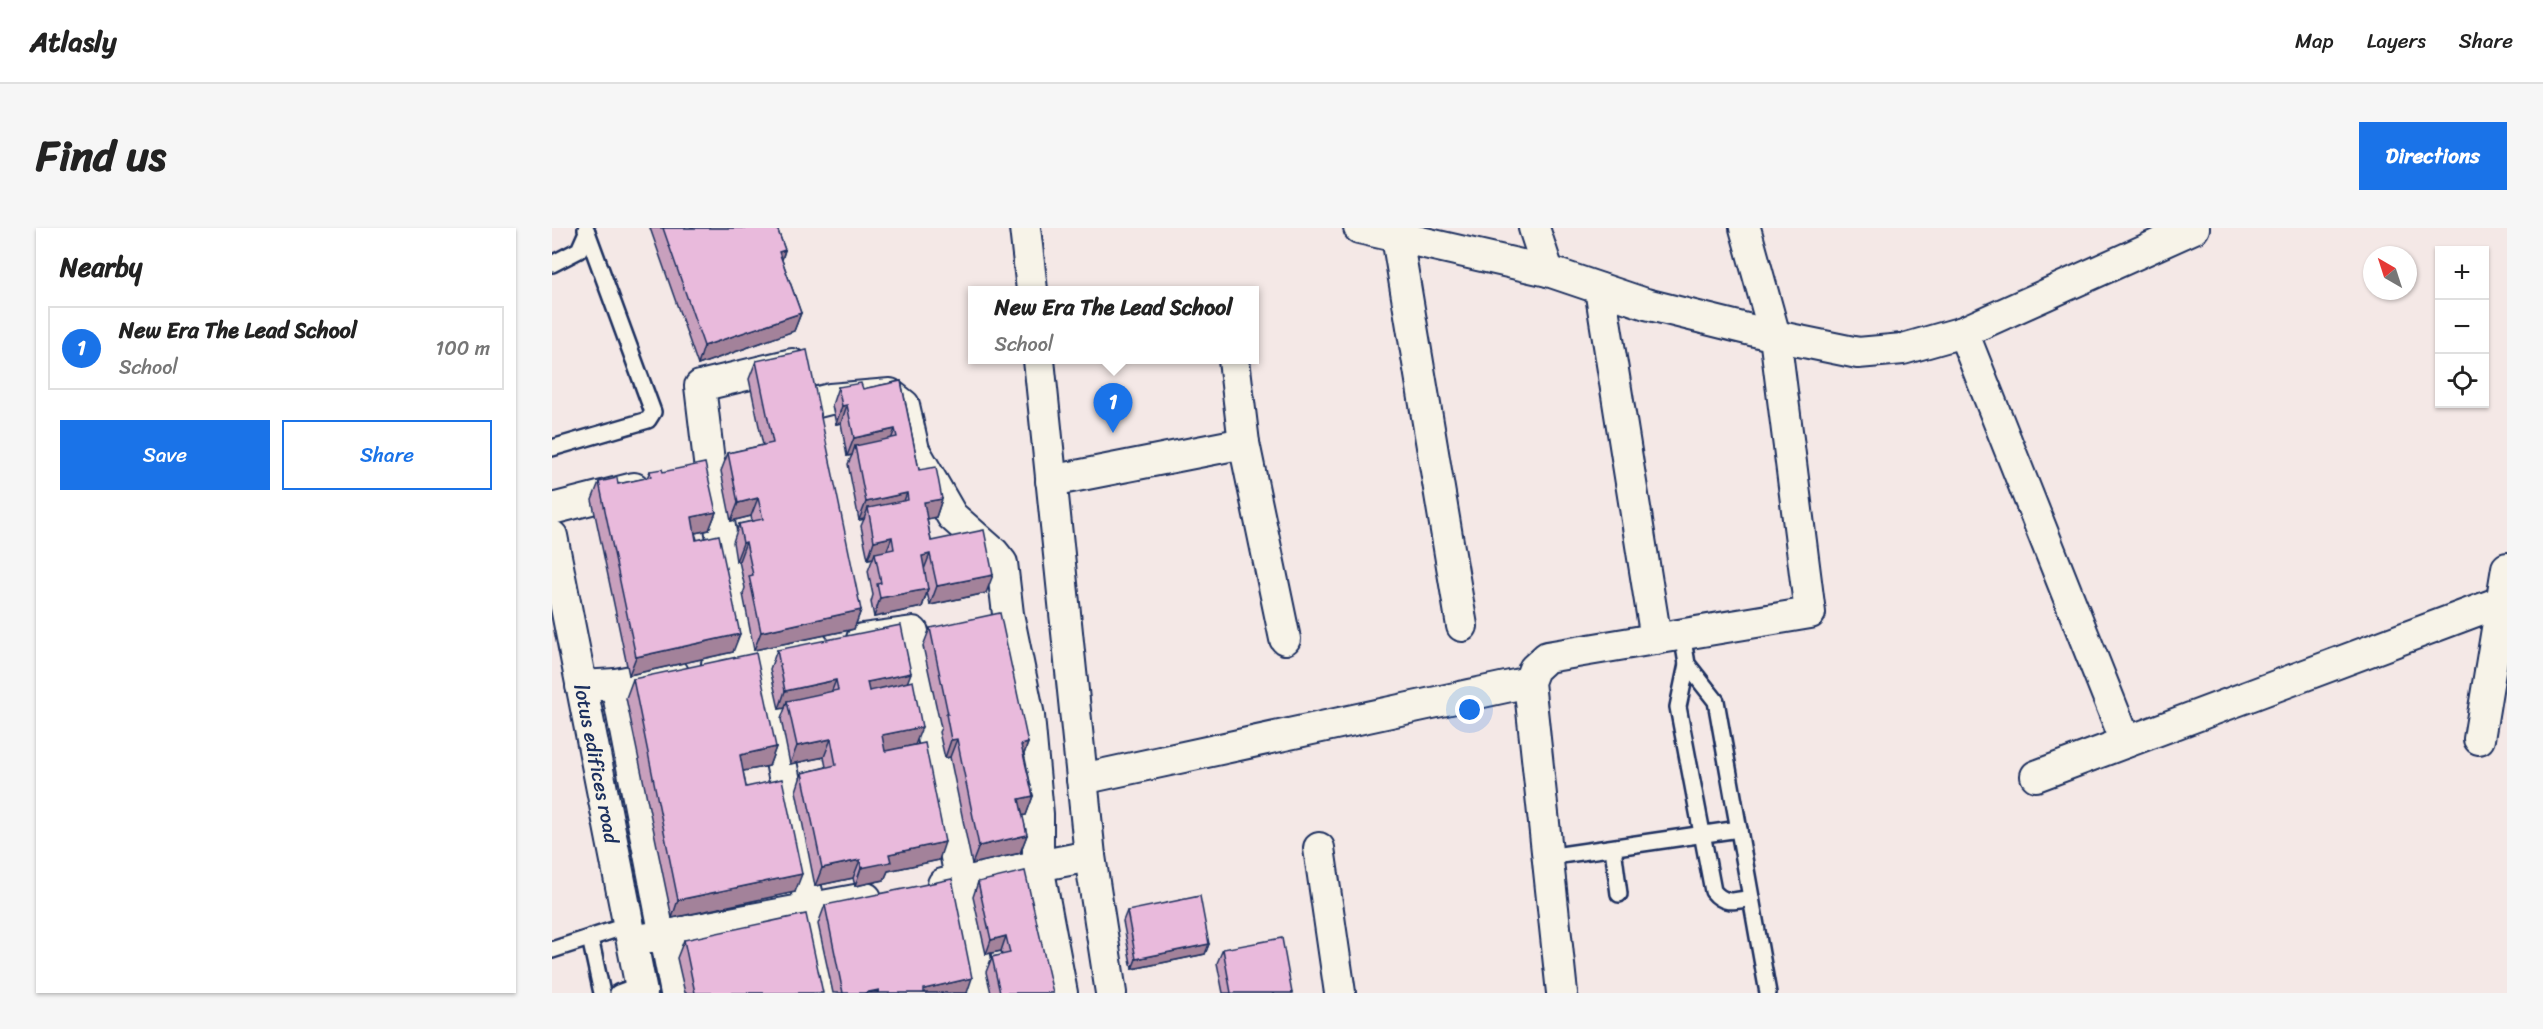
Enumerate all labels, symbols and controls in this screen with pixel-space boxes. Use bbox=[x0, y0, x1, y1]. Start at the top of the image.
text: Atlasly bbox=[30, 17, 117, 66]
text: Map bbox=[2295, 22, 2334, 60]
text: Layers bbox=[2367, 22, 2426, 60]
text: Share bbox=[2459, 22, 2513, 60]
text: Find us bbox=[36, 119, 166, 193]
button: Directions bbox=[2359, 122, 2507, 190]
text: Nearby bbox=[60, 244, 142, 290]
north arrow bbox=[2363, 246, 2417, 300]
map controls bbox=[2435, 246, 2489, 408]
button: + bbox=[2435, 246, 2489, 300]
popup bbox=[968, 286, 1259, 364]
text: New Era The Lead School bbox=[995, 288, 1232, 327]
button: − bbox=[2435, 300, 2489, 354]
text: New Era The Lead School bbox=[119, 311, 357, 350]
text: School bbox=[995, 327, 1054, 362]
text: 1 bbox=[77, 331, 86, 366]
text: 100 m bbox=[436, 331, 490, 366]
text: School bbox=[119, 350, 178, 385]
button: locate bbox=[2435, 354, 2489, 408]
pin: 1 bbox=[1094, 384, 1132, 433]
button: Save bbox=[60, 420, 270, 490]
button: Share bbox=[282, 420, 492, 490]
street label: lotus edifices road bbox=[564, 681, 630, 848]
your location bbox=[1455, 695, 1484, 724]

